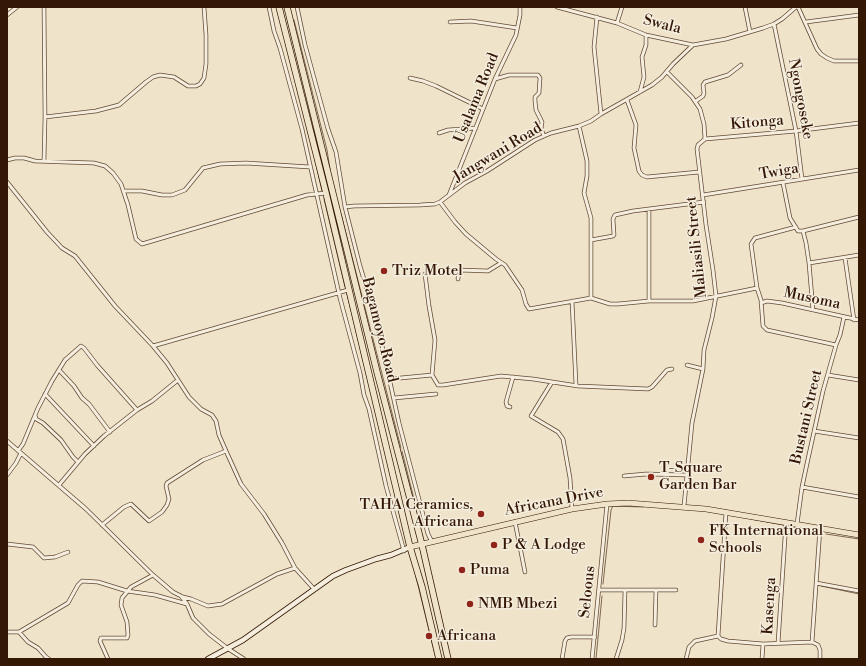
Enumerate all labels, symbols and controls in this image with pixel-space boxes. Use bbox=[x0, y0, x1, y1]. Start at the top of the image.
street label: Swala bbox=[641, 12, 683, 38]
street label: Usalama Road bbox=[451, 50, 503, 146]
street label: Ngongoseke bbox=[783, 57, 817, 141]
street label: Kitonga bbox=[730, 112, 784, 134]
street label: Jangwani Road bbox=[450, 119, 546, 187]
street label: Twiga bbox=[758, 160, 800, 184]
street label: Maliasili Street bbox=[683, 195, 711, 299]
place label: Triz Motel bbox=[392, 262, 463, 280]
marker: Triz Motel bbox=[379, 266, 389, 276]
street label: Bagamoyo Road bbox=[357, 275, 401, 385]
street label: Musoma bbox=[782, 284, 842, 314]
street label: Bustani Street bbox=[787, 368, 827, 466]
place label: T-Square Garden Bar bbox=[659, 459, 737, 494]
marker: T-Square Garden Bar bbox=[646, 472, 656, 482]
street label: Africana Drive bbox=[503, 484, 605, 520]
place label: TAHA Ceramics, Africana bbox=[359, 496, 473, 531]
marker: TAHA Ceramics, Africana bbox=[476, 509, 486, 519]
place label: FK International Schools bbox=[709, 522, 823, 557]
marker: FK International Schools bbox=[696, 535, 706, 545]
place label: P & A Lodge bbox=[502, 536, 586, 554]
marker: P & A Lodge bbox=[489, 540, 499, 550]
place label: Puma bbox=[470, 561, 510, 579]
marker: Puma bbox=[457, 565, 467, 575]
street label: Seloous bbox=[576, 565, 600, 619]
street label: Kasenga bbox=[760, 577, 780, 635]
place label: NMB Mbezi bbox=[478, 595, 558, 613]
marker: NMB Mbezi bbox=[465, 599, 475, 609]
place label: Africana bbox=[437, 627, 496, 645]
marker: Africana bbox=[424, 631, 434, 641]

